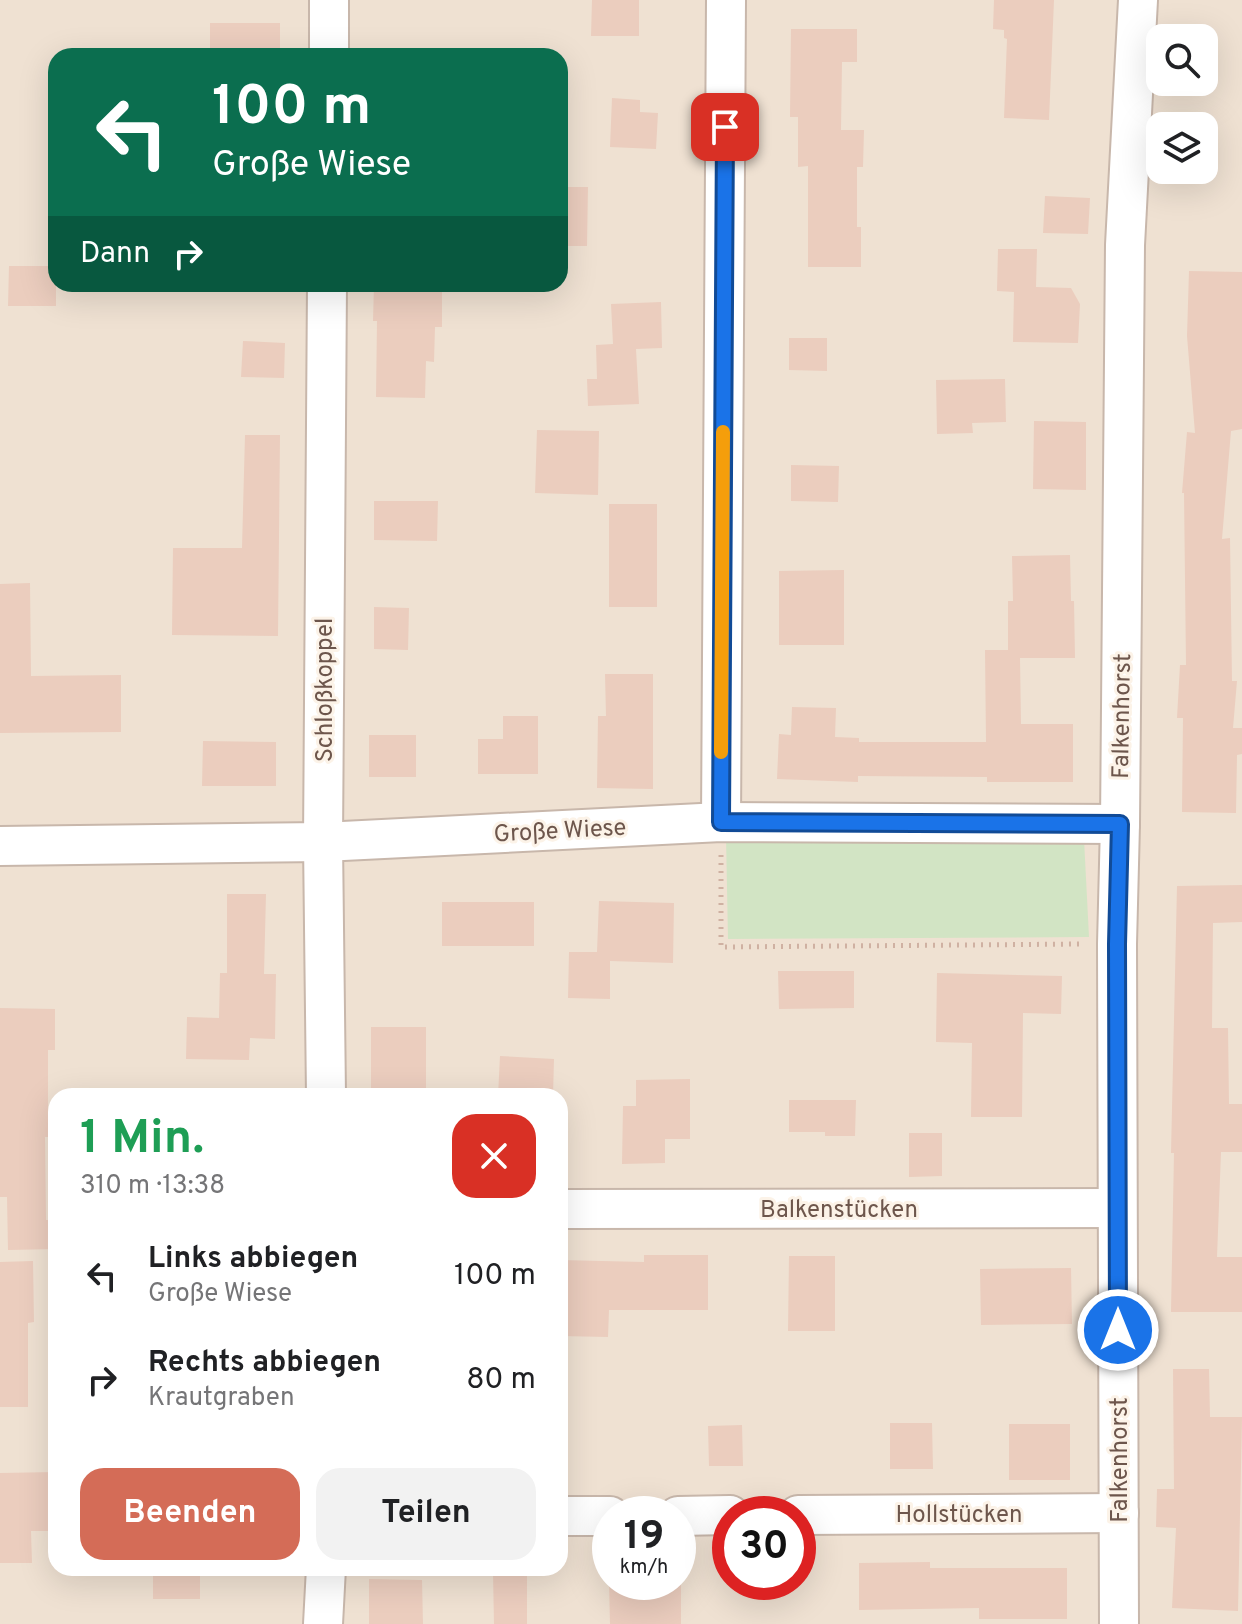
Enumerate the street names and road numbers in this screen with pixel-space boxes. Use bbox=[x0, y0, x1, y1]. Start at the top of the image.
street label: Schloßkoppel bbox=[311, 618, 341, 762]
street label: Falkenhorst bbox=[1107, 653, 1139, 779]
street label: Große Wiese bbox=[493, 814, 627, 850]
street label: Balkenstücken bbox=[760, 1196, 918, 1226]
street label: Falkenhorst bbox=[1106, 1397, 1136, 1523]
street label: Hollstücken bbox=[895, 1501, 1023, 1531]

